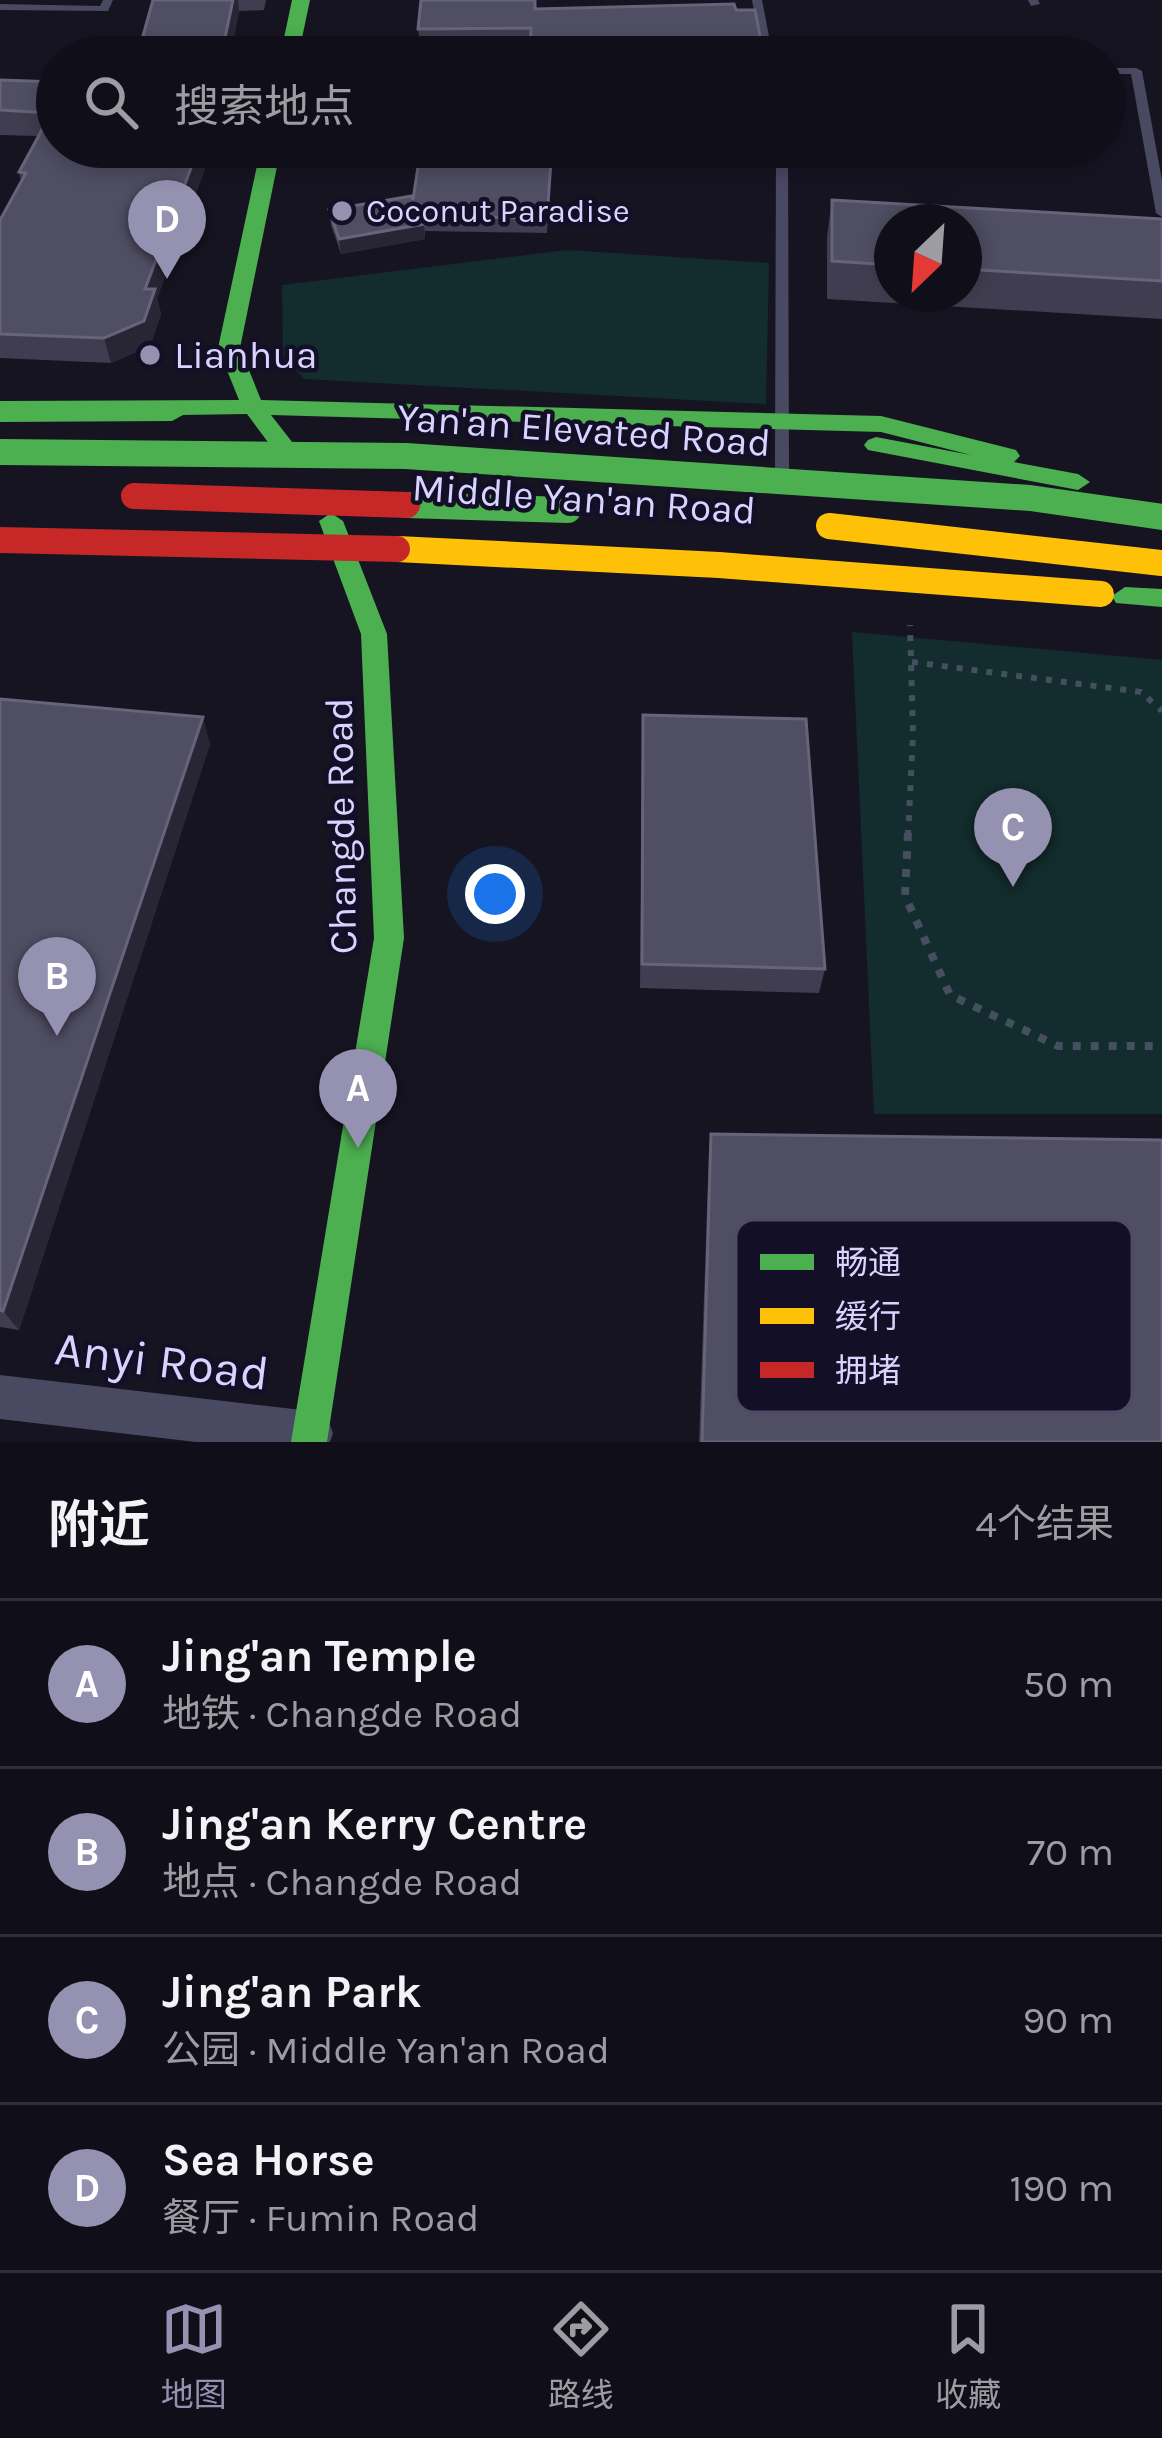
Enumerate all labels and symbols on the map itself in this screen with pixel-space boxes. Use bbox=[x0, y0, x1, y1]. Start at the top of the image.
pin: D bbox=[128, 180, 206, 279]
place label: Coconut Paradise bbox=[366, 192, 630, 230]
marker: Coconut Paradise bbox=[329, 198, 355, 224]
north arrow bbox=[874, 204, 982, 312]
place label: Lianhua bbox=[174, 332, 317, 378]
marker: Lianhua bbox=[137, 342, 163, 368]
street label: Yan'an Elevated Road bbox=[396, 394, 772, 466]
street label: Middle Yan'an Road bbox=[411, 464, 757, 534]
street label: Changde Road bbox=[316, 697, 366, 955]
pin: C bbox=[974, 788, 1052, 887]
your location bbox=[465, 864, 525, 924]
pin: B bbox=[18, 937, 96, 1036]
pin: A bbox=[319, 1049, 397, 1148]
legend bbox=[736, 1220, 1132, 1412]
text: 畅通 bbox=[835, 1244, 901, 1282]
text: 缓行 bbox=[835, 1298, 901, 1336]
street label: Anyi Road bbox=[52, 1320, 272, 1403]
text: 拥堵 bbox=[835, 1352, 901, 1390]

